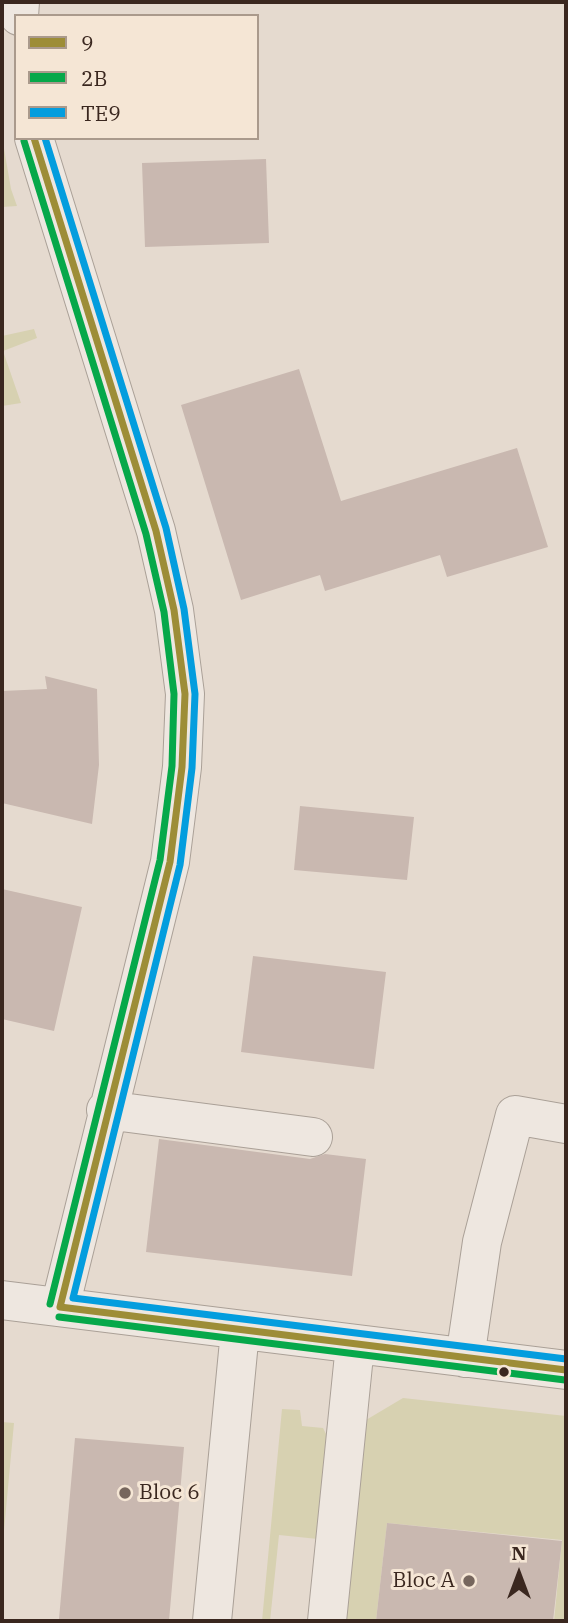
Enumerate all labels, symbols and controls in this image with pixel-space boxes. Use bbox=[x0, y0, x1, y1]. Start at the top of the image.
legend bbox=[14, 14, 259, 140]
text: 9 bbox=[81, 29, 94, 57]
text: 2B bbox=[81, 64, 108, 92]
text: TE9 bbox=[81, 99, 121, 127]
unlabelled marker bbox=[497, 1365, 511, 1379]
place label: Bloc 6 bbox=[139, 1480, 200, 1506]
marker: Bloc 6 bbox=[117, 1485, 133, 1501]
north arrow bbox=[484, 1539, 554, 1609]
text: N bbox=[511, 1541, 527, 1565]
place label: Bloc A bbox=[392, 1568, 455, 1594]
marker: Bloc A bbox=[461, 1573, 477, 1589]

